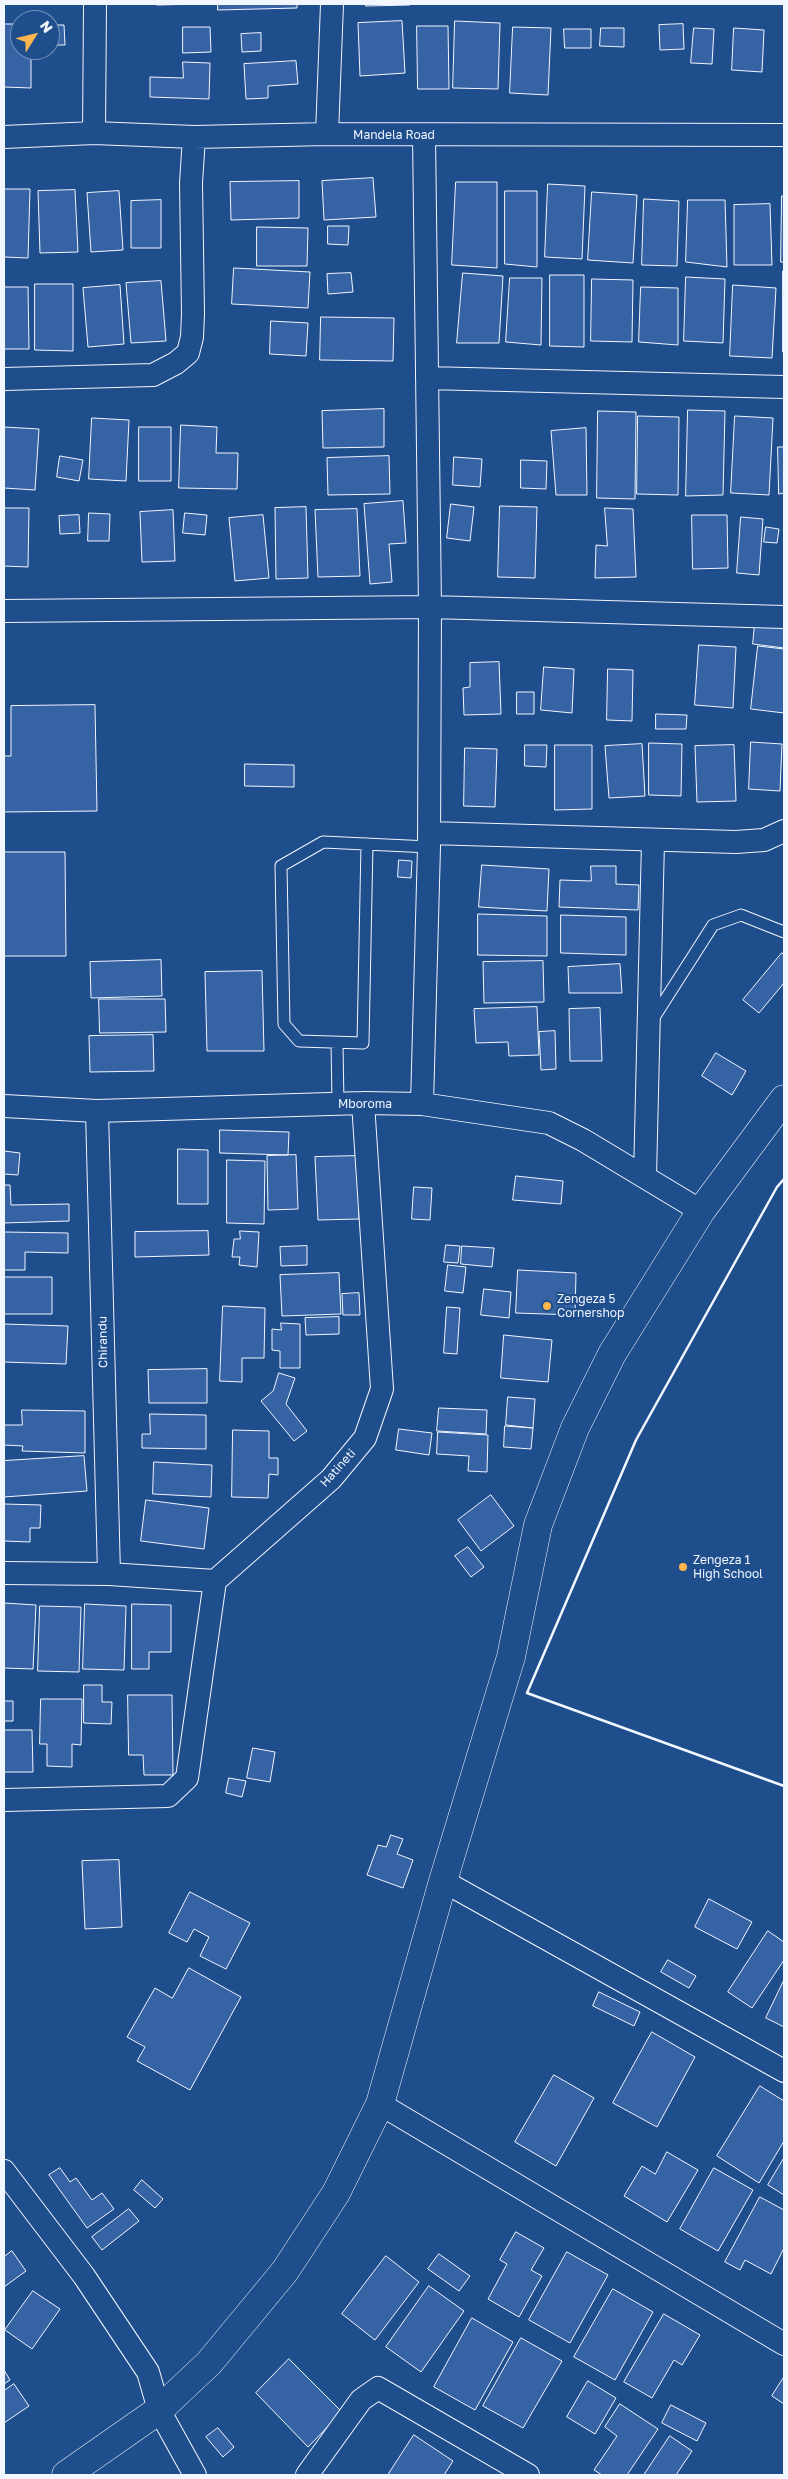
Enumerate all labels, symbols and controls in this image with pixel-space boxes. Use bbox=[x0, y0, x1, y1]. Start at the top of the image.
north arrow bbox=[10, 10, 60, 60]
text: N bbox=[37, 17, 57, 36]
street label: Mandela Road bbox=[353, 128, 435, 142]
street label: Mboroma bbox=[338, 1097, 392, 1111]
place label: Zengeza 5 Cornershop bbox=[557, 1292, 624, 1320]
marker: Zengeza 5 Cornershop bbox=[541, 1300, 553, 1312]
street label: Chirandu bbox=[95, 1316, 111, 1368]
street label: Hatineti bbox=[317, 1446, 359, 1490]
place label: Zengeza 1 High School bbox=[693, 1553, 763, 1581]
marker: Zengeza 1 High School bbox=[677, 1561, 689, 1573]

